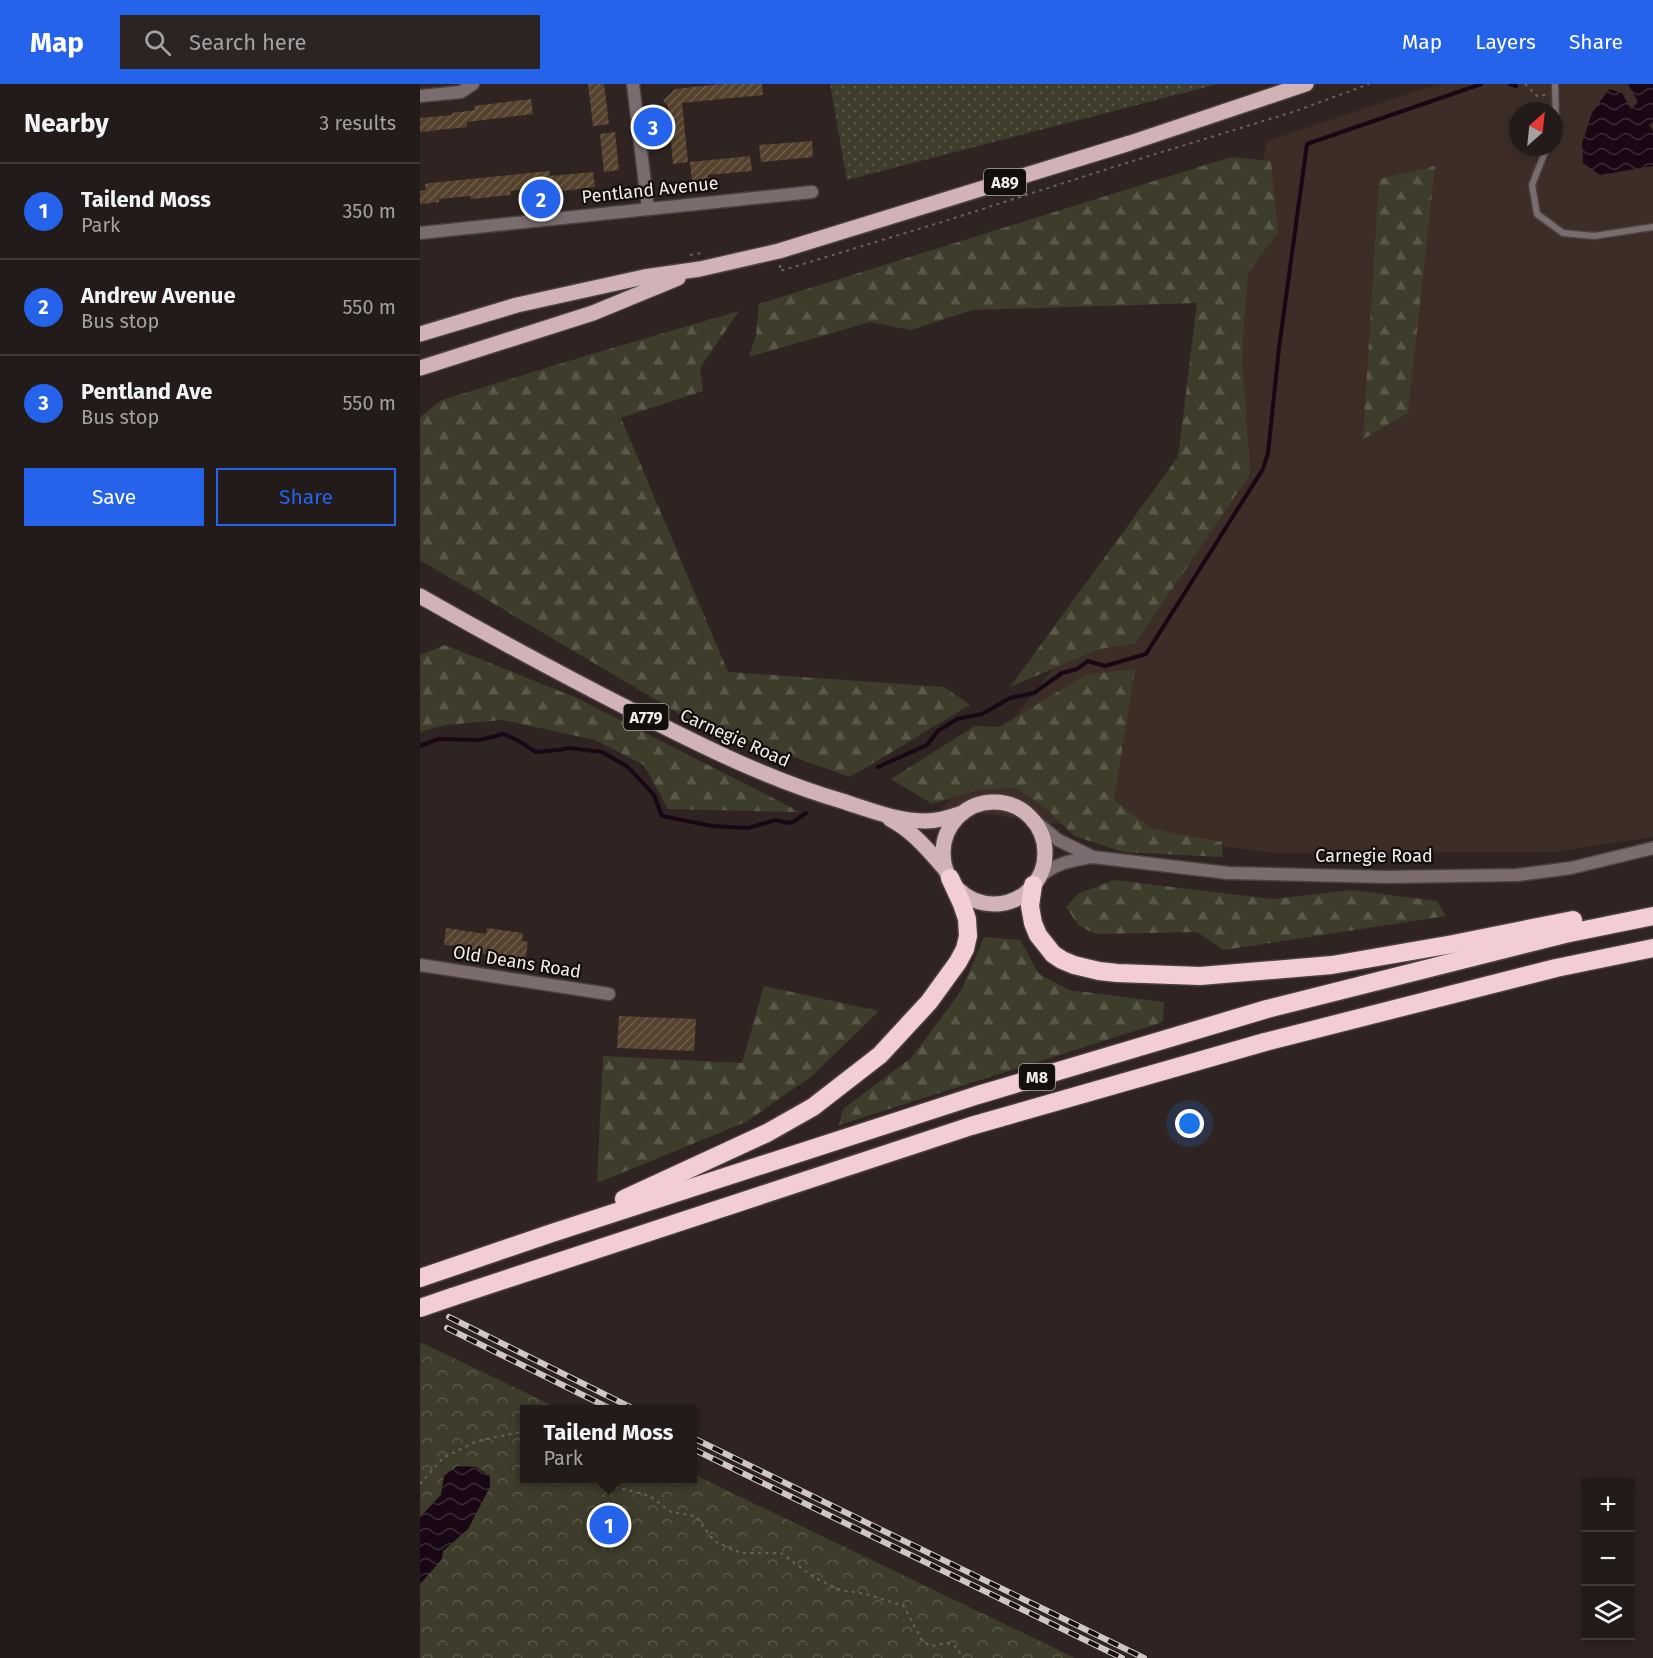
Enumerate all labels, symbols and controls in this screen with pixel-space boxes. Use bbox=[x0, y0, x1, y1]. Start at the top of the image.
search box bbox=[120, 15, 540, 69]
text: Map bbox=[30, 26, 84, 59]
icon: search bbox=[141, 26, 174, 59]
text: Search here bbox=[189, 29, 307, 56]
text: Map bbox=[1402, 29, 1442, 55]
text: Layers bbox=[1475, 29, 1536, 55]
text: Share bbox=[1569, 29, 1623, 55]
north arrow bbox=[1509, 102, 1563, 156]
pin: 3 bbox=[634, 104, 672, 150]
text: Nearby bbox=[24, 108, 109, 139]
text: 3 results bbox=[319, 111, 396, 135]
road number: A89 bbox=[984, 169, 1026, 195]
street label: Pentland Avenue bbox=[581, 172, 719, 208]
pin: 2 bbox=[522, 176, 560, 222]
text: Tailend Moss bbox=[81, 186, 211, 213]
text: 1 bbox=[39, 199, 48, 223]
text: 350 m bbox=[342, 199, 396, 223]
text: Park bbox=[81, 213, 120, 237]
text: Andrew Avenue bbox=[81, 282, 236, 309]
text: 2 bbox=[38, 295, 49, 319]
text: 550 m bbox=[342, 295, 396, 319]
text: Bus stop bbox=[81, 309, 159, 333]
text: Pentland Ave bbox=[81, 378, 212, 405]
text: 3 bbox=[38, 391, 49, 415]
text: 550 m bbox=[342, 391, 396, 415]
text: Bus stop bbox=[81, 405, 159, 429]
button: Save bbox=[24, 468, 204, 526]
button: Share bbox=[216, 468, 396, 526]
road number: A779 bbox=[624, 704, 668, 730]
street label: Carnegie Road bbox=[677, 704, 793, 772]
street label: Carnegie Road bbox=[1315, 845, 1433, 867]
street label: Old Deans Road bbox=[451, 941, 583, 983]
road number: M8 bbox=[1019, 1064, 1055, 1090]
your location bbox=[1175, 1109, 1204, 1138]
popup bbox=[520, 1405, 697, 1483]
text: Tailend Moss bbox=[544, 1419, 673, 1446]
text: Park bbox=[544, 1446, 583, 1470]
map controls bbox=[1581, 1478, 1635, 1640]
button: + bbox=[1581, 1478, 1635, 1532]
pin: 1 bbox=[590, 1502, 628, 1548]
button: − bbox=[1581, 1532, 1635, 1586]
button: layers bbox=[1581, 1586, 1635, 1640]

